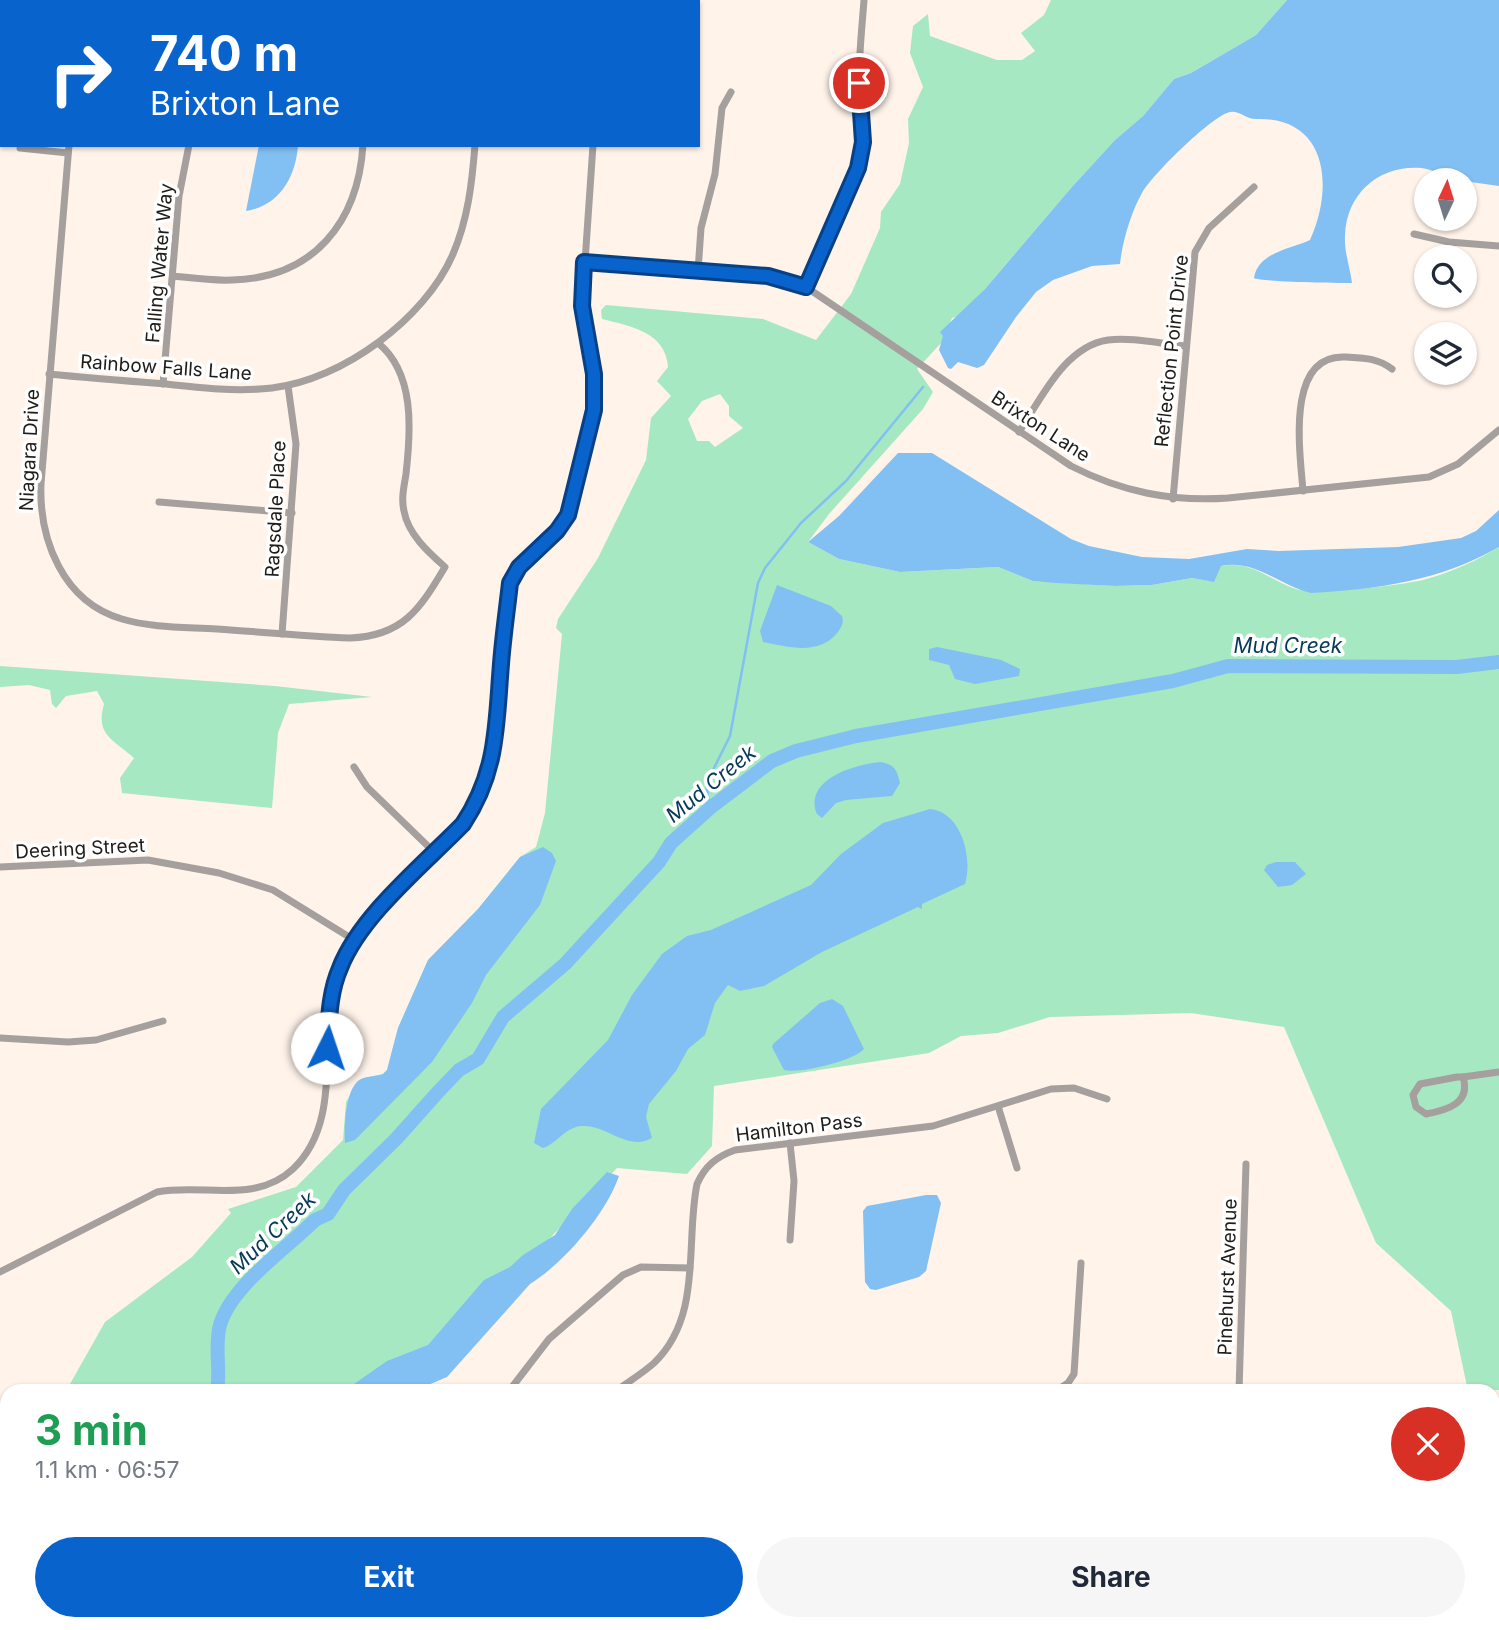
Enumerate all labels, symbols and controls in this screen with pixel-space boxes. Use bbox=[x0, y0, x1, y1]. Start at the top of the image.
text: 740 m bbox=[150, 24, 298, 83]
icon: right bbox=[35, 28, 126, 119]
pin bbox=[829, 53, 889, 113]
icon: arrive bbox=[840, 64, 878, 102]
text: Brixton Lane bbox=[150, 84, 340, 123]
north arrow bbox=[1414, 168, 1477, 231]
map controls bbox=[1414, 168, 1477, 385]
street label: Falling Water Way bbox=[141, 182, 178, 344]
button: search bbox=[1414, 245, 1477, 308]
street label: Reflection Point Drive bbox=[1150, 254, 1193, 448]
button: layers bbox=[1414, 322, 1477, 385]
street label: Rainbow Falls Lane bbox=[79, 350, 253, 385]
street label: Brixton Lane bbox=[987, 386, 1094, 467]
street label: Niagara Drive bbox=[15, 388, 44, 512]
street label: Ragsdale Place bbox=[260, 440, 291, 578]
water label: Mud Creek bbox=[1234, 633, 1343, 658]
water label: Mud Creek bbox=[661, 739, 761, 828]
street label: Deering Street bbox=[15, 834, 145, 863]
position arrow bbox=[290, 1011, 364, 1085]
street label: Hamilton Pass bbox=[734, 1108, 864, 1147]
water label: Mud Creek bbox=[224, 1186, 321, 1279]
street label: Pinehurst Avenue bbox=[1213, 1198, 1242, 1356]
text: 3 min bbox=[35, 1404, 148, 1455]
button: close bbox=[1391, 1407, 1465, 1481]
text: 1.1 km · 06:57 bbox=[35, 1456, 180, 1484]
button: Exit bbox=[35, 1537, 743, 1617]
button: Share bbox=[757, 1537, 1465, 1617]

